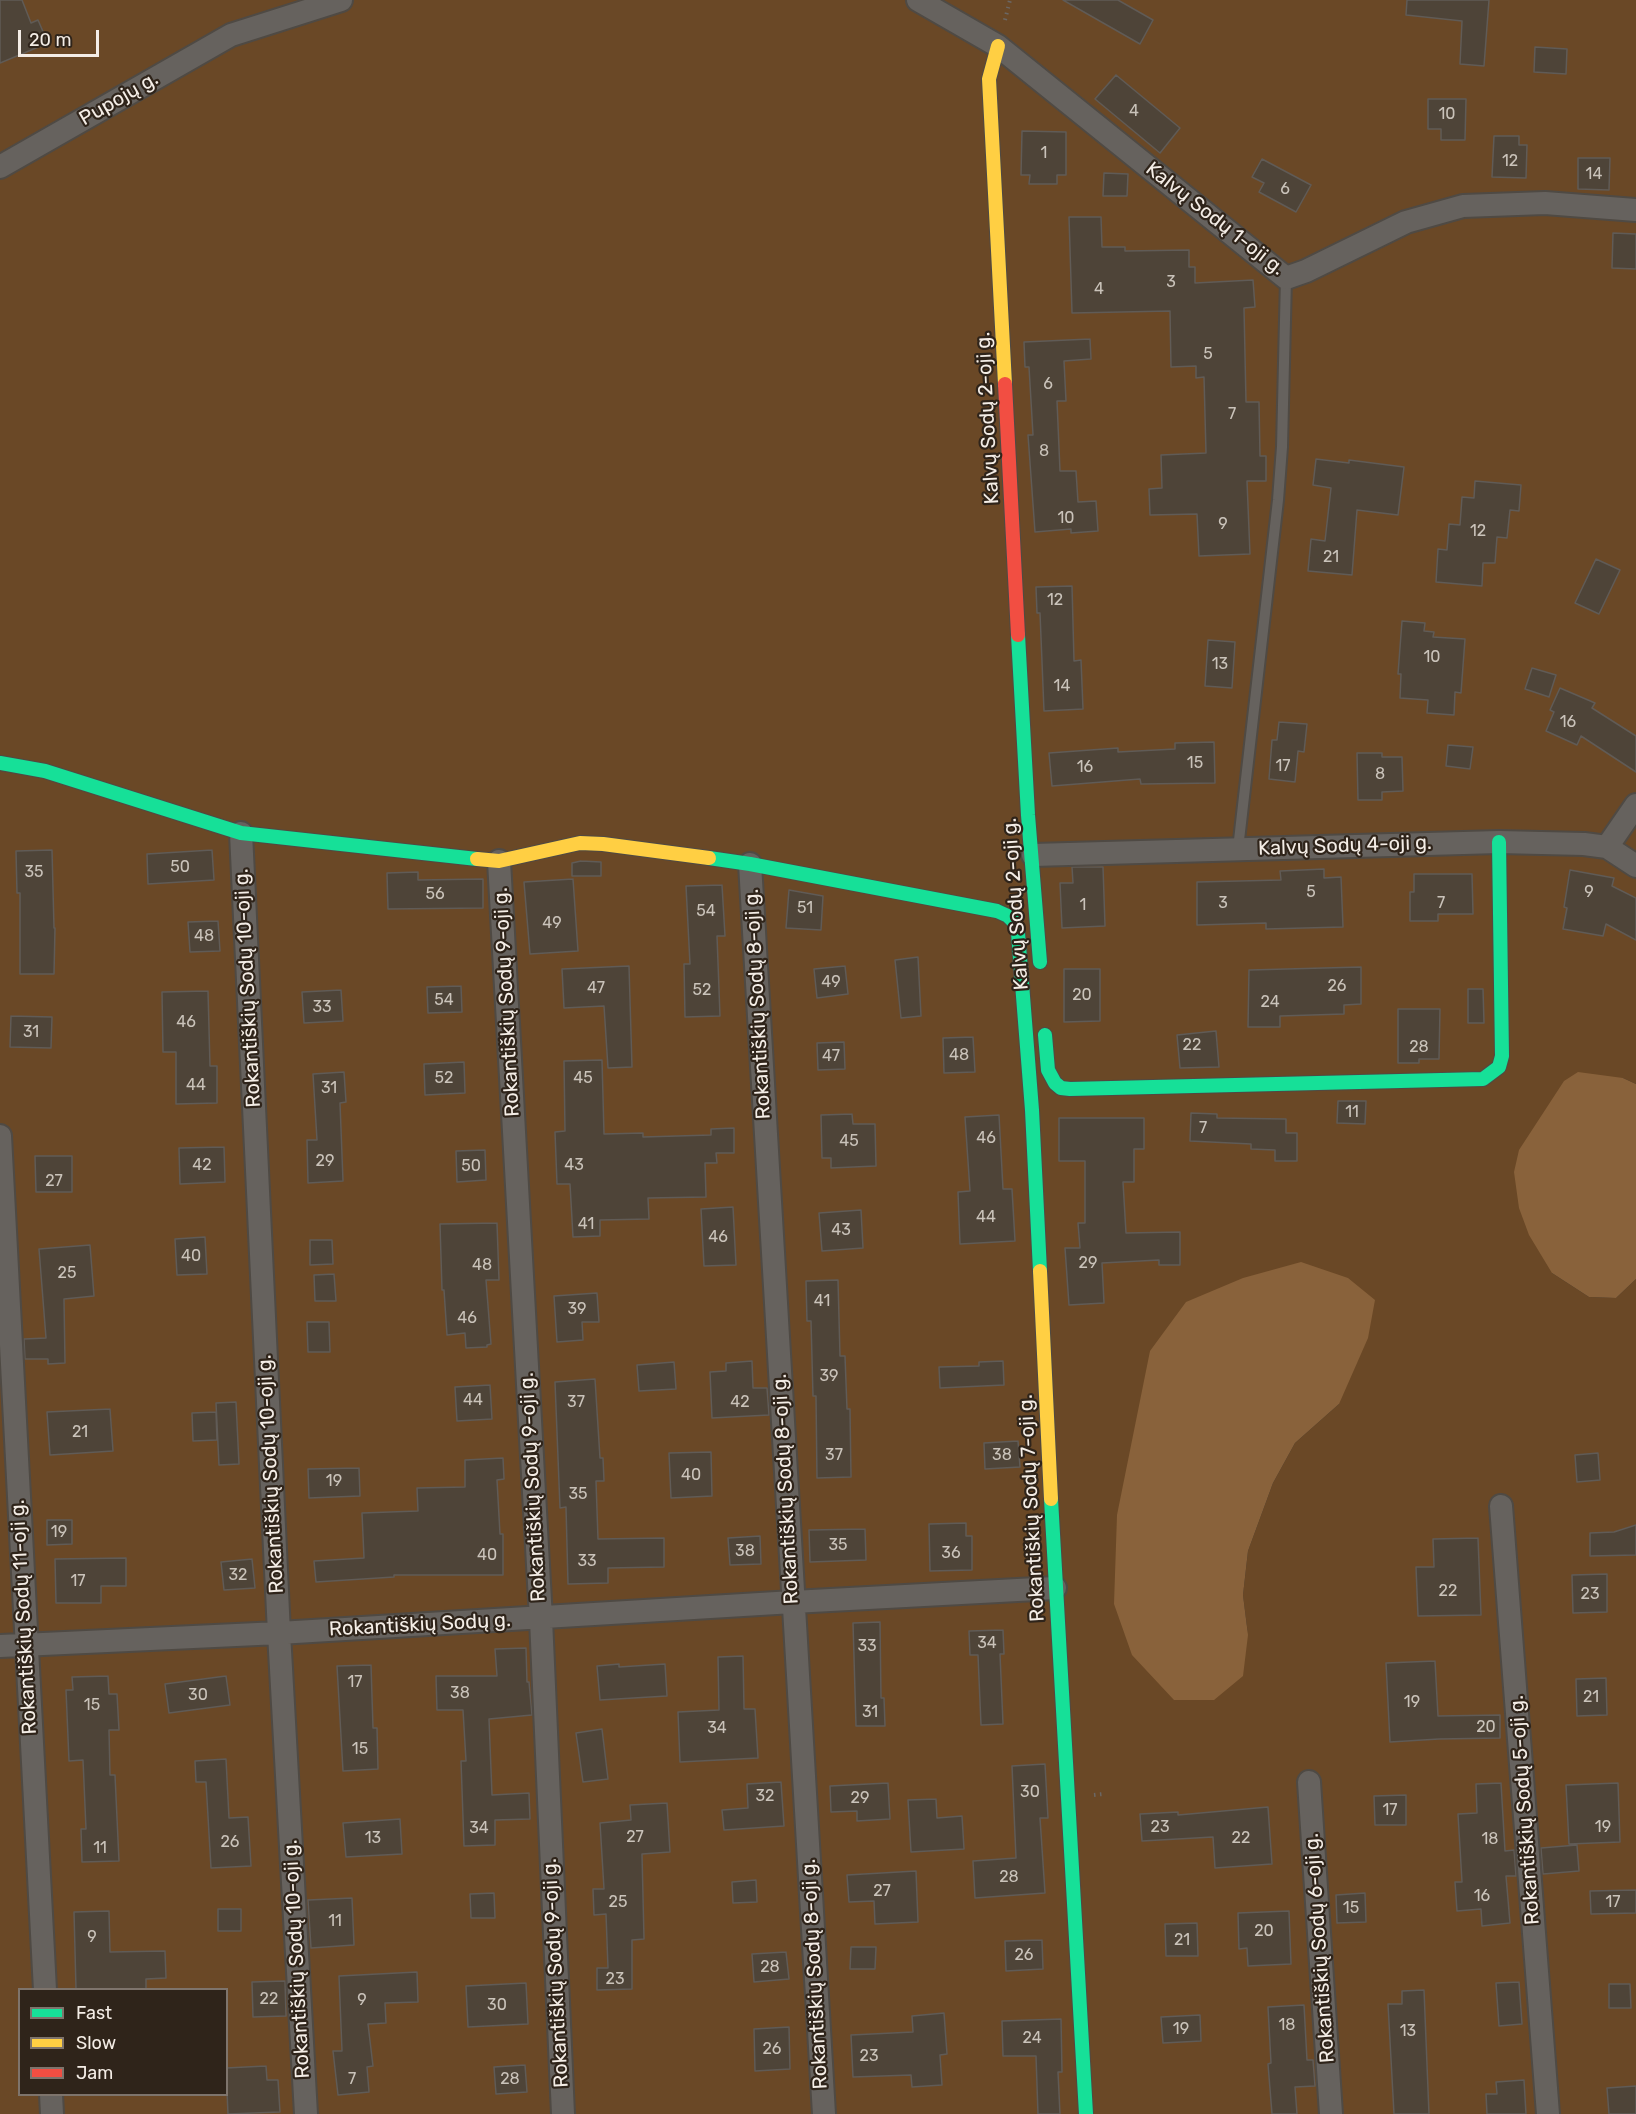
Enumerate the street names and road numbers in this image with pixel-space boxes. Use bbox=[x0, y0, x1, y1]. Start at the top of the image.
street label: Pupojų g. bbox=[75, 67, 163, 131]
street label: Kalvų Sodų 1-oji g. bbox=[1141, 157, 1289, 281]
street label: Kalvų Sodų 2-oji g. bbox=[971, 331, 1005, 505]
street label: Kalvų Sodų 2-oji g. bbox=[998, 817, 1034, 991]
street label: Kalvų Sodų 4-oji g. bbox=[1258, 831, 1432, 861]
street label: Rokantiškių Sodų 10-oji g. bbox=[230, 868, 266, 1108]
street label: Rokantiškių Sodų 9-oji g. bbox=[489, 887, 525, 1117]
street label: Rokantiškių Sodų 8-oji g. bbox=[740, 888, 776, 1120]
street label: Rokantiškių Sodų 10-oji g. bbox=[253, 1354, 289, 1594]
street label: Rokantiškių Sodų 9-oji g. bbox=[515, 1372, 551, 1602]
street label: Rokantiškių Sodų 8-oji g. bbox=[768, 1373, 804, 1605]
street label: Rokantiškių Sodų 7-oji g. bbox=[1014, 1394, 1050, 1622]
street label: Rokantiškių Sodų 11-oji g. bbox=[6, 1499, 42, 1735]
street label: Rokantiškių Sodų g. bbox=[328, 1608, 512, 1642]
street label: Rokantiškių Sodų 5-oji g. bbox=[1505, 1694, 1545, 1926]
street label: Rokantiškių Sodų 6-oji g. bbox=[1300, 1832, 1340, 2064]
street label: Rokantiškių Sodų 10-oji g. bbox=[279, 1839, 315, 2079]
street label: Rokantiškių Sodų 9-oji g. bbox=[538, 1858, 574, 2088]
street label: Rokantiškių Sodų 8-oji g. bbox=[797, 1858, 833, 2090]

